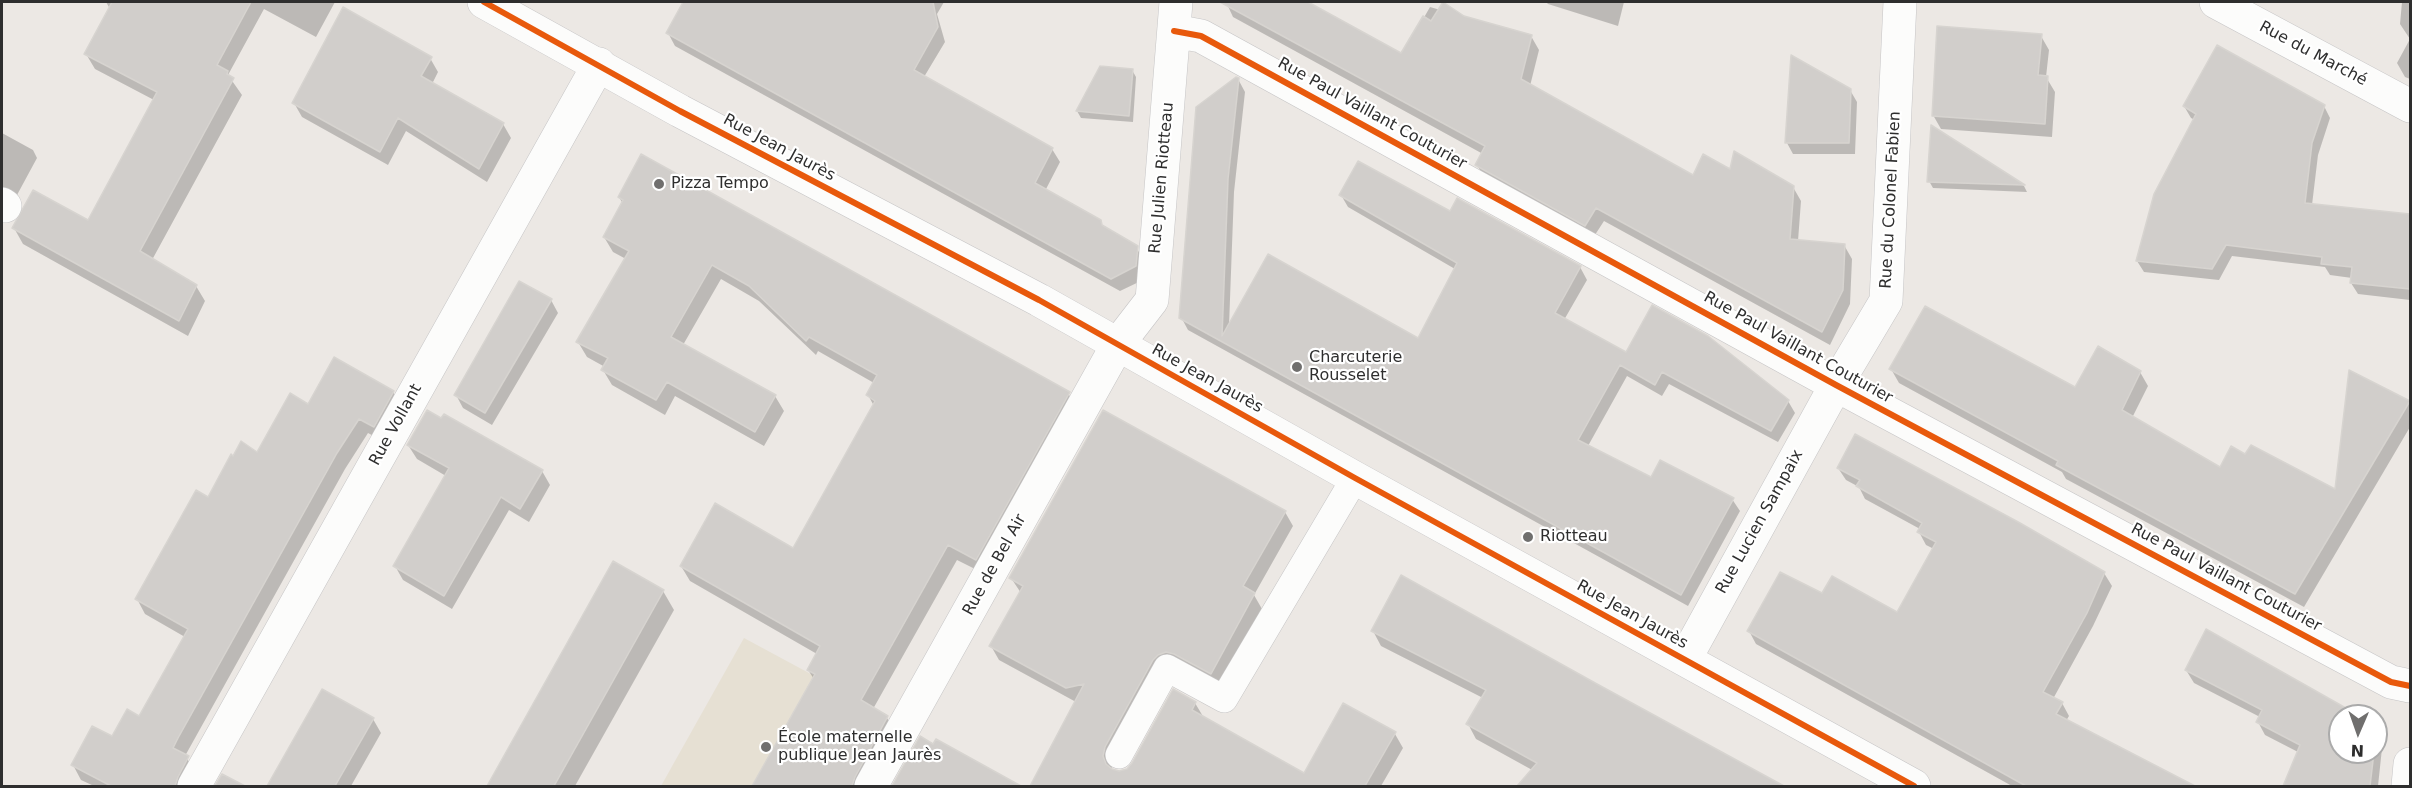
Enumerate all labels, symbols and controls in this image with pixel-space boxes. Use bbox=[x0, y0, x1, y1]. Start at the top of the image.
street label: Rue du Marché bbox=[2256, 17, 2370, 91]
street label: Rue Paul Vaillant Couturier bbox=[1274, 54, 1470, 174]
street label: Rue Julien Riotteau bbox=[1146, 101, 1178, 255]
street label: Rue Jean Jaurès bbox=[720, 110, 838, 186]
street label: Rue du Colonel Fabien bbox=[1877, 111, 1905, 289]
place label: Pizza Tempo bbox=[671, 174, 769, 194]
marker: Pizza Tempo bbox=[652, 177, 666, 191]
street label: Rue Paul Vaillant Couturier bbox=[1700, 288, 1896, 408]
street label: Rue Jean Jaurès bbox=[1148, 341, 1266, 417]
place label: Charcuterie Rousselet bbox=[1309, 348, 1402, 386]
marker: Charcuterie Rousselet bbox=[1290, 360, 1304, 374]
street label: Rue Vollant bbox=[366, 381, 426, 469]
street label: Rue Lucien Sampaix bbox=[1712, 447, 1808, 597]
street label: Rue de Bel Air bbox=[959, 511, 1031, 619]
street label: Rue Paul Vaillant Couturier bbox=[2127, 520, 2325, 636]
place label: Riotteau bbox=[1540, 527, 1608, 547]
marker: Riotteau bbox=[1521, 530, 1535, 544]
street label: Rue Jean Jaurès bbox=[1573, 577, 1691, 653]
north arrow bbox=[2328, 704, 2388, 764]
place label: École maternelle publique Jean Jaurès bbox=[778, 728, 941, 766]
marker: École maternelle publique Jean Jaurès bbox=[759, 740, 773, 754]
text: N bbox=[2350, 741, 2364, 760]

